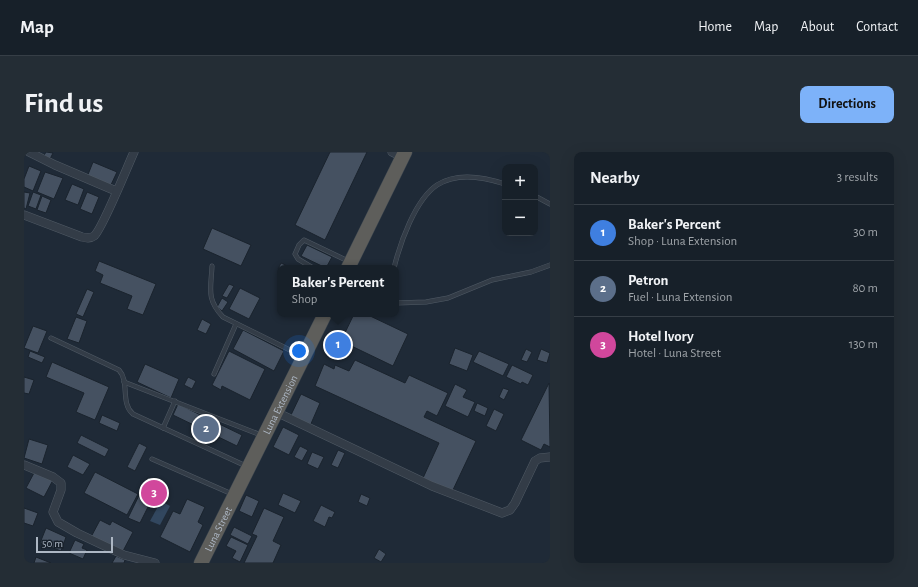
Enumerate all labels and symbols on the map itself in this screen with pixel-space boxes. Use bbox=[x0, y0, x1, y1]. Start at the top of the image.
pin: 1 bbox=[325, 330, 351, 360]
your location bbox=[289, 341, 309, 361]
street label: Luna Extension bbox=[261, 373, 299, 436]
pin: 2 bbox=[193, 414, 219, 444]
pin: 3 bbox=[141, 478, 167, 508]
street label: Luna Street bbox=[202, 504, 234, 553]
scale bar bbox=[36, 535, 113, 554]

